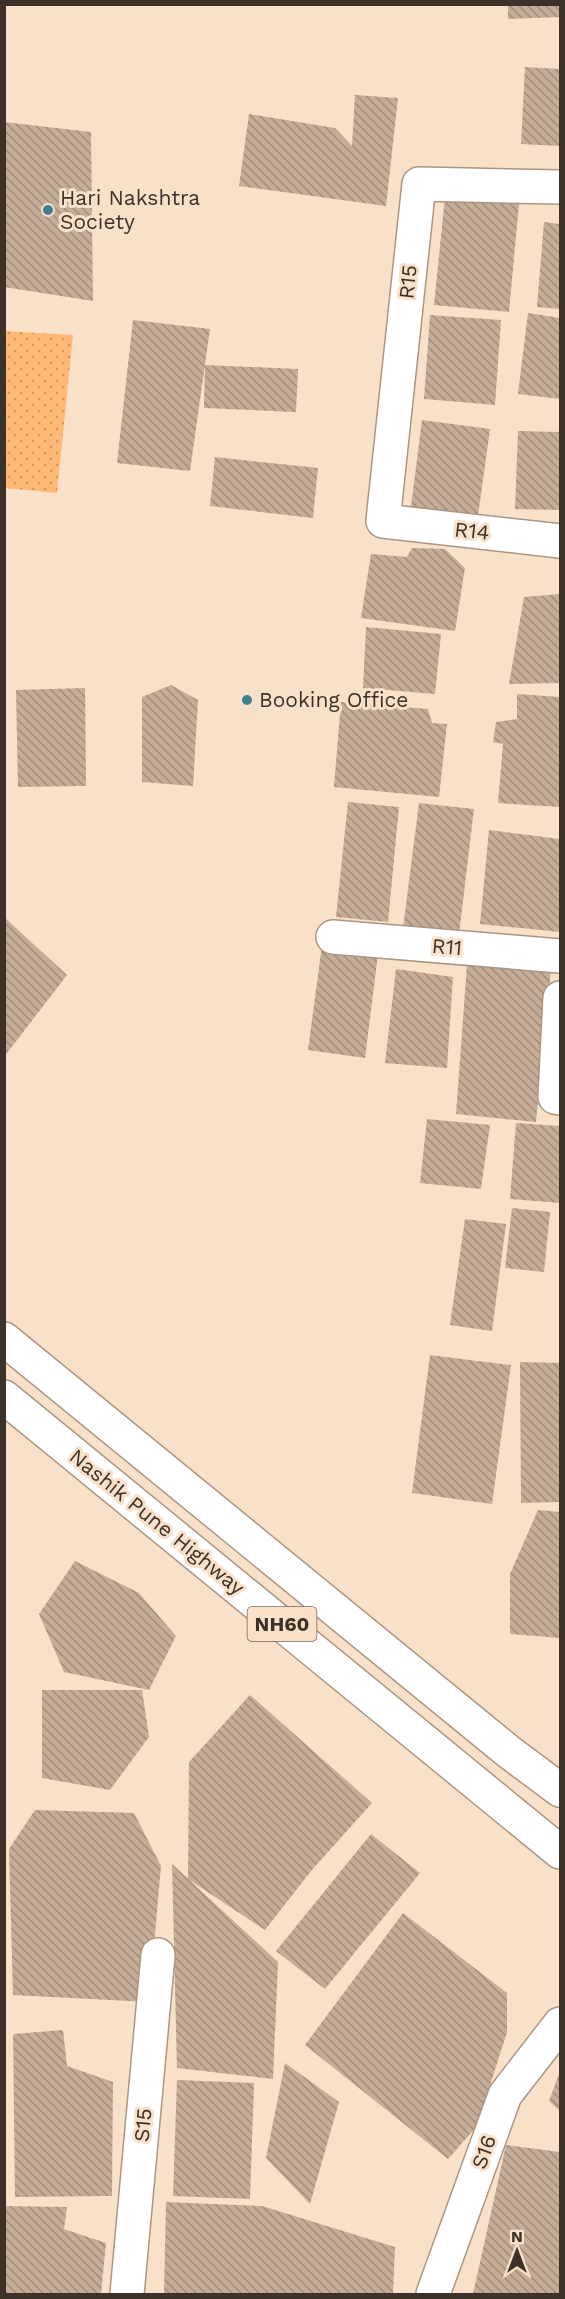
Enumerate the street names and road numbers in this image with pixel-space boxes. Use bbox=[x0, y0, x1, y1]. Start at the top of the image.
street label: R15 bbox=[393, 264, 422, 300]
street label: R14 bbox=[453, 516, 491, 545]
street label: R11 bbox=[431, 933, 463, 960]
street label: Nashik Pune Highway bbox=[65, 1443, 250, 1600]
road number: NH60 bbox=[248, 1607, 316, 1641]
street label: S15 bbox=[129, 2107, 156, 2143]
street label: S16 bbox=[466, 2131, 501, 2172]

